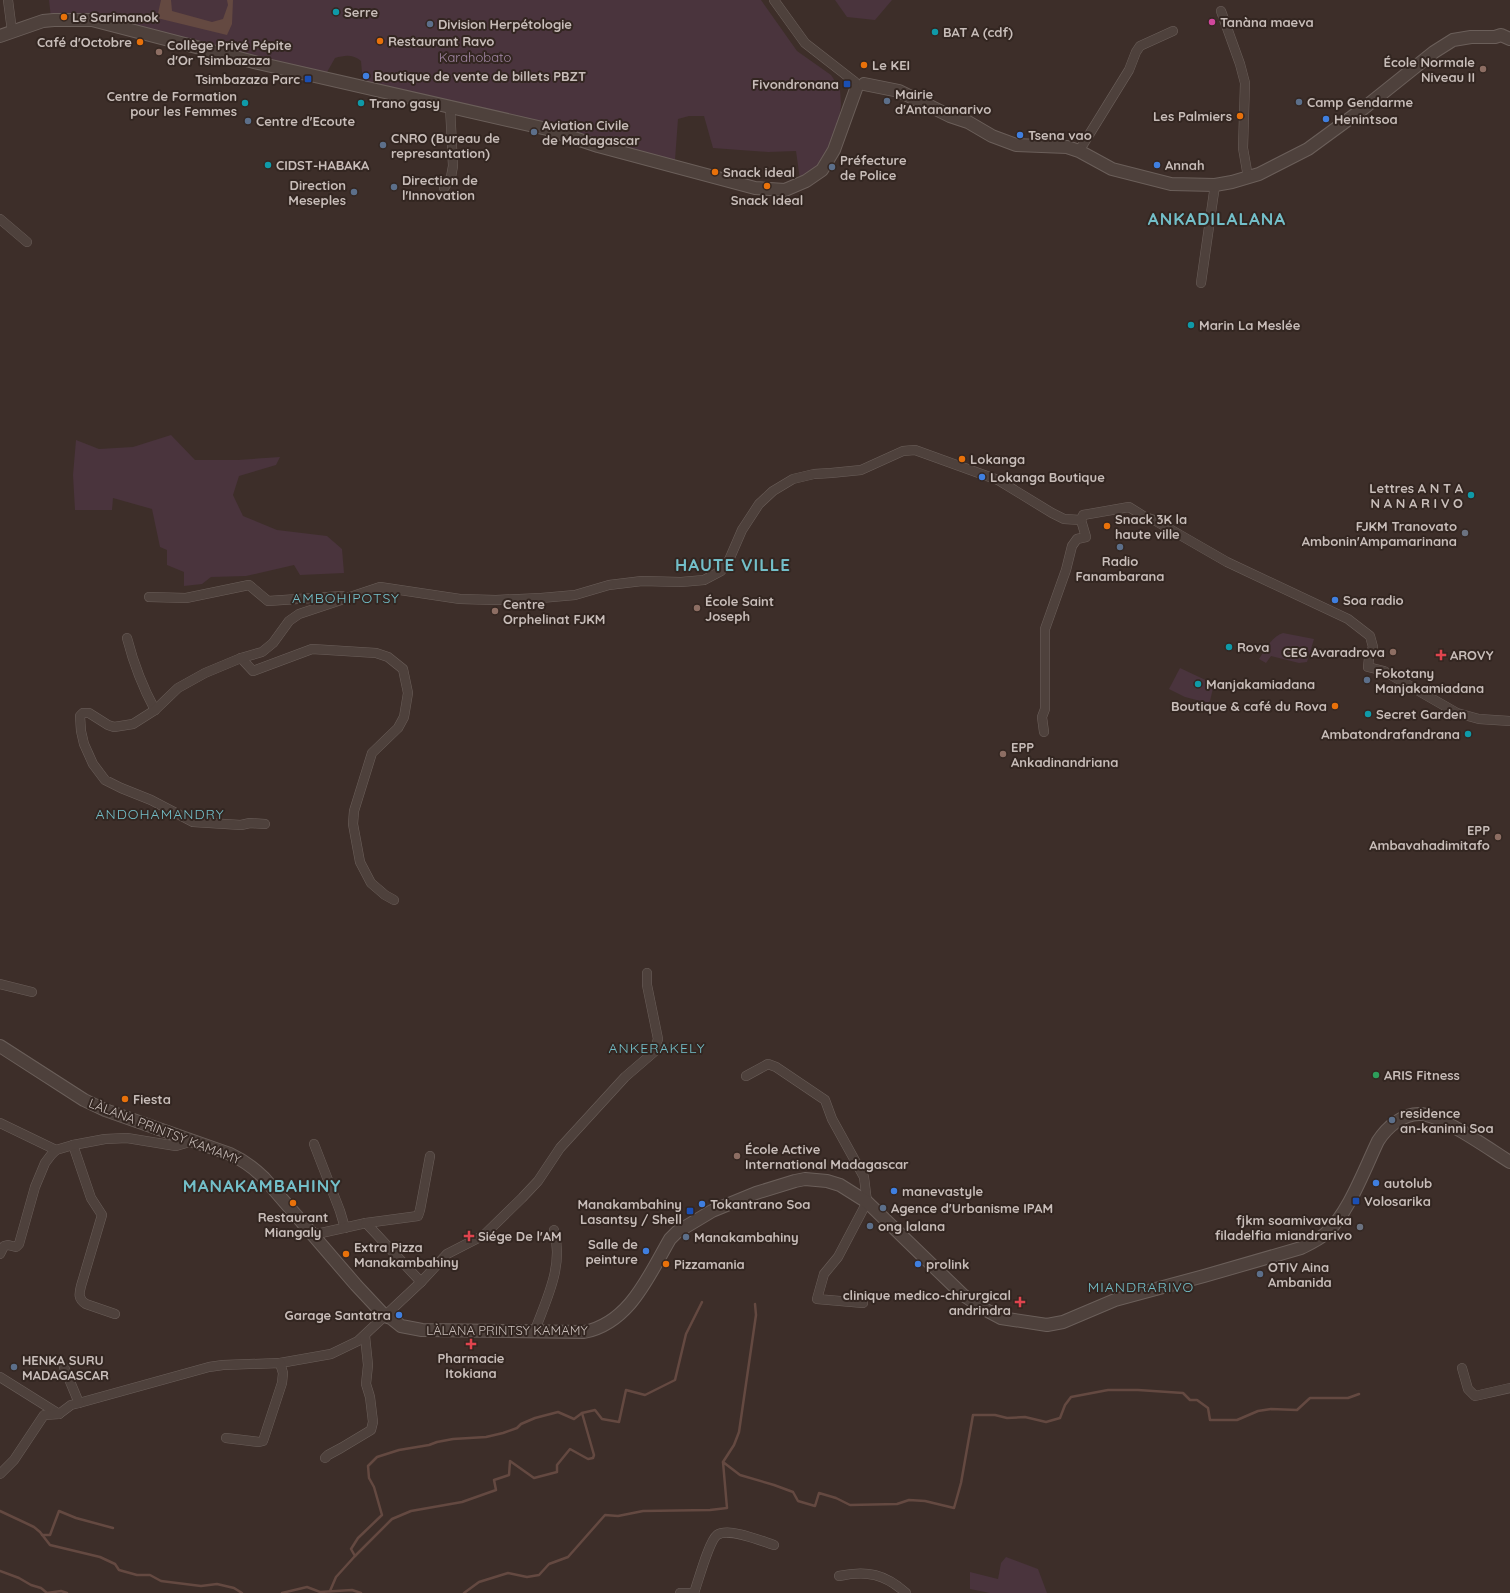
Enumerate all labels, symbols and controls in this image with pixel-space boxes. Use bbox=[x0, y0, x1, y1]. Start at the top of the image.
place label: Serre bbox=[344, 4, 378, 20]
marker: Serre bbox=[331, 7, 341, 17]
place label: Le Sarimanok bbox=[72, 9, 159, 25]
marker: Le Sarimanok bbox=[59, 12, 69, 22]
place label: Tanàna maeva bbox=[1220, 14, 1314, 30]
place label: Division Herpétologie bbox=[438, 16, 572, 32]
marker: Tanàna maeva bbox=[1207, 17, 1217, 27]
marker: Division Herpétologie bbox=[425, 19, 435, 29]
place label: BAT A (cdf) bbox=[943, 24, 1013, 40]
marker: BAT A (cdf) bbox=[930, 27, 940, 37]
place label: Restaurant Ravo bbox=[388, 33, 494, 49]
place label: Café d'Octobre bbox=[37, 34, 132, 50]
marker: Restaurant Ravo bbox=[375, 36, 385, 46]
marker: Café d'Octobre bbox=[135, 37, 145, 47]
place label: Collège Privé Pépite d'Or Tsimbazaza bbox=[167, 37, 292, 68]
marker: Collège Privé Pépite d'Or Tsimbazaza bbox=[154, 47, 164, 57]
park label: Karahobato bbox=[439, 49, 511, 65]
place label: École Normale Niveau II bbox=[1383, 54, 1475, 85]
place label: Le KEI bbox=[872, 57, 910, 73]
marker: Le KEI bbox=[859, 60, 869, 70]
marker: École Normale Niveau II bbox=[1478, 64, 1488, 74]
place label: Boutique de vente de billets PBZT bbox=[374, 68, 586, 84]
place label: Tsimbazaza Parc bbox=[195, 71, 300, 87]
marker: Boutique de vente de billets PBZT bbox=[361, 71, 371, 81]
marker: Tsimbazaza Parc bbox=[303, 74, 313, 84]
place label: Fivondronana bbox=[752, 76, 839, 92]
marker: Fivondronana bbox=[842, 79, 852, 89]
place label: Mairie d'Antananarivo bbox=[895, 86, 991, 117]
place label: Centre de Formation pour les Femmes bbox=[107, 88, 237, 119]
place label: Camp Gendarme bbox=[1307, 94, 1414, 110]
place label: Trano gasy bbox=[369, 95, 440, 111]
marker: Mairie d'Antananarivo bbox=[882, 96, 892, 106]
marker: Camp Gendarme bbox=[1294, 97, 1304, 107]
marker: Centre de Formation pour les Femmes bbox=[240, 98, 250, 108]
marker: Trano gasy bbox=[356, 98, 366, 108]
place label: Les Palmiers bbox=[1153, 108, 1232, 124]
marker: Les Palmiers bbox=[1235, 111, 1245, 121]
place label: Henintsoa bbox=[1334, 111, 1398, 127]
place label: Centre d'Ecoute bbox=[256, 113, 356, 129]
marker: Henintsoa bbox=[1321, 114, 1331, 124]
marker: Centre d'Ecoute bbox=[243, 116, 253, 126]
place label: Aviation Civile de Madagascar bbox=[542, 117, 640, 148]
marker: Aviation Civile de Madagascar bbox=[529, 127, 539, 137]
place label: Tsena vao bbox=[1028, 127, 1092, 143]
place label: CNRO (Bureau de represantation) bbox=[391, 130, 500, 161]
marker: Tsena vao bbox=[1015, 130, 1025, 140]
marker: CNRO (Bureau de represantation) bbox=[378, 140, 388, 150]
place label: Préfecture de Police bbox=[840, 152, 907, 183]
place label: CIDST-HABAKA bbox=[276, 157, 370, 173]
place label: Annah bbox=[1165, 157, 1205, 173]
marker: CIDST-HABAKA bbox=[263, 160, 273, 170]
marker: Annah bbox=[1152, 160, 1162, 170]
marker: Préfecture de Police bbox=[827, 162, 837, 172]
place label: Snack ideal bbox=[723, 164, 795, 180]
marker: Snack ideal bbox=[710, 167, 720, 177]
place label: Direction de l'Innovation bbox=[402, 172, 478, 203]
place label: Direction Meseples bbox=[288, 177, 346, 208]
marker: Snack Ideal bbox=[762, 181, 772, 191]
marker: Direction de l'Innovation bbox=[389, 182, 399, 192]
marker: Direction Meseples bbox=[349, 187, 359, 197]
place label: Snack Ideal bbox=[731, 192, 803, 208]
district label: ANKADILALANA bbox=[1148, 208, 1286, 229]
place label: Marin La Meslée bbox=[1199, 317, 1301, 333]
marker: Marin La Meslée bbox=[1186, 320, 1196, 330]
place label: Lokanga bbox=[970, 451, 1025, 467]
marker: Lokanga bbox=[957, 454, 967, 464]
place label: Lokanga Boutique bbox=[990, 469, 1105, 485]
marker: Lokanga Boutique bbox=[977, 472, 987, 482]
place label: Lettres A N T A N A N A R I V O bbox=[1369, 480, 1464, 511]
marker: Lettres A N T A N A N A R I V O bbox=[1466, 490, 1476, 500]
place label: Snack 3K la haute ville bbox=[1115, 511, 1187, 542]
place label: FJKM Tranovato Ambonin'Ampamarinana bbox=[1302, 518, 1457, 549]
marker: Snack 3K la haute ville bbox=[1102, 521, 1112, 531]
marker: FJKM Tranovato Ambonin'Ampamarinana bbox=[1460, 528, 1470, 538]
marker: Radio Fanambarana bbox=[1115, 542, 1125, 552]
place label: Radio Fanambarana bbox=[1076, 553, 1165, 584]
district label: HAUTE VILLE bbox=[675, 554, 791, 575]
district label: AMBOHIPOTSY bbox=[292, 589, 400, 607]
place label: Soa radio bbox=[1343, 592, 1404, 608]
place label: École Saint Joseph bbox=[705, 593, 774, 624]
marker: Soa radio bbox=[1330, 595, 1340, 605]
place label: Centre Orphelinat FJKM bbox=[503, 596, 606, 627]
marker: École Saint Joseph bbox=[692, 603, 702, 613]
marker: Centre Orphelinat FJKM bbox=[490, 606, 500, 616]
place label: Rova bbox=[1237, 639, 1269, 655]
marker: Rova bbox=[1224, 642, 1234, 652]
place label: CEG Avaradrova bbox=[1283, 644, 1385, 660]
marker: CEG Avaradrova bbox=[1388, 647, 1398, 657]
place label: AROVY bbox=[1450, 647, 1494, 663]
marker: AROVY bbox=[1435, 649, 1447, 661]
place label: Fokotany Manjakamiadana bbox=[1375, 665, 1484, 696]
marker: Fokotany Manjakamiadana bbox=[1362, 675, 1372, 685]
place label: Manjakamiadana bbox=[1206, 676, 1315, 692]
marker: Manjakamiadana bbox=[1193, 679, 1203, 689]
place label: Boutique & café du Rova bbox=[1171, 698, 1327, 714]
marker: Boutique & café du Rova bbox=[1330, 701, 1340, 711]
place label: Secret Garden bbox=[1376, 706, 1467, 722]
marker: Secret Garden bbox=[1363, 709, 1373, 719]
place label: Ambatondrafandrana bbox=[1321, 726, 1460, 742]
marker: Ambatondrafandrana bbox=[1463, 729, 1473, 739]
place label: EPP Ankadinandriana bbox=[1011, 739, 1118, 770]
marker: EPP Ankadinandriana bbox=[998, 749, 1008, 759]
district label: ANDOHAMANDRY bbox=[96, 805, 225, 823]
place label: EPP Ambavahadimitafo bbox=[1369, 822, 1490, 853]
marker: EPP Ambavahadimitafo bbox=[1493, 832, 1503, 842]
district label: ANKERAKELY bbox=[609, 1039, 705, 1057]
place label: ARIS Fitness bbox=[1384, 1067, 1460, 1083]
marker: ARIS Fitness bbox=[1371, 1070, 1381, 1080]
place label: Fiesta bbox=[133, 1091, 171, 1107]
marker: Fiesta bbox=[120, 1094, 130, 1104]
street label: LÀLANA PRINTSY KAMAMY bbox=[87, 1095, 244, 1168]
place label: residence an-kaninni Soa bbox=[1400, 1105, 1494, 1136]
marker: residence an-kaninni Soa bbox=[1387, 1115, 1397, 1125]
place label: École Active International Madagascar bbox=[745, 1141, 909, 1172]
marker: École Active International Madagascar bbox=[732, 1151, 742, 1161]
district label: MANAKAMBAHINY bbox=[183, 1175, 341, 1196]
place label: autolub bbox=[1384, 1175, 1432, 1191]
marker: autolub bbox=[1371, 1178, 1381, 1188]
place label: manevastyle bbox=[902, 1183, 984, 1199]
marker: manevastyle bbox=[889, 1186, 899, 1196]
place label: Volosarika bbox=[1364, 1193, 1431, 1209]
place label: Manakambahiny Lasantsy / Shell bbox=[577, 1196, 682, 1227]
place label: Tokantrano Soa bbox=[710, 1196, 810, 1212]
marker: Volosarika bbox=[1351, 1196, 1361, 1206]
marker: Restaurant Miangaly bbox=[288, 1198, 298, 1208]
marker: Tokantrano Soa bbox=[697, 1199, 707, 1209]
place label: Agence d'Urbanisme IPAM bbox=[891, 1200, 1053, 1216]
marker: Agence d'Urbanisme IPAM bbox=[878, 1203, 888, 1213]
marker: Manakambahiny Lasantsy / Shell bbox=[685, 1206, 695, 1216]
place label: Restaurant Miangaly bbox=[258, 1209, 328, 1240]
place label: fjkm soamivavaka filadelfia miandrarivo bbox=[1215, 1212, 1352, 1243]
place label: ong lalana bbox=[878, 1218, 945, 1234]
marker: ong lalana bbox=[865, 1221, 875, 1231]
marker: fjkm soamivavaka filadelfia miandrarivo bbox=[1355, 1222, 1365, 1232]
place label: Siége De l'AM bbox=[478, 1228, 562, 1244]
place label: Manakambahiny bbox=[694, 1229, 799, 1245]
marker: Siége De l'AM bbox=[463, 1230, 475, 1242]
marker: Manakambahiny bbox=[681, 1232, 691, 1242]
place label: Salle de peinture bbox=[585, 1236, 638, 1267]
place label: Extra Pizza Manakambahiny bbox=[354, 1239, 459, 1270]
marker: Salle de peinture bbox=[641, 1246, 651, 1256]
marker: Extra Pizza Manakambahiny bbox=[341, 1249, 351, 1259]
place label: Pizzamania bbox=[674, 1256, 745, 1272]
place label: prolink bbox=[926, 1256, 969, 1272]
marker: Pizzamania bbox=[661, 1259, 671, 1269]
marker: prolink bbox=[913, 1259, 923, 1269]
place label: OTIV Aina Ambanida bbox=[1268, 1259, 1332, 1290]
marker: OTIV Aina Ambanida bbox=[1255, 1269, 1265, 1279]
district label: MIANDRARIVO bbox=[1088, 1278, 1194, 1296]
place label: clinique medico-chirurgical andrindra bbox=[843, 1287, 1011, 1318]
marker: clinique medico-chirurgical andrindra bbox=[1014, 1296, 1026, 1308]
place label: Garage Santatra bbox=[284, 1307, 391, 1323]
marker: Garage Santatra bbox=[394, 1310, 404, 1320]
street label: LÀLANA PRINTSY KAMAMY bbox=[426, 1322, 588, 1338]
marker: Pharmacie Itokiana bbox=[466, 1339, 476, 1349]
place label: Pharmacie Itokiana bbox=[438, 1350, 505, 1381]
place label: HENKA SURU MADAGASCAR bbox=[22, 1352, 109, 1383]
marker: HENKA SURU MADAGASCAR bbox=[9, 1362, 19, 1372]

